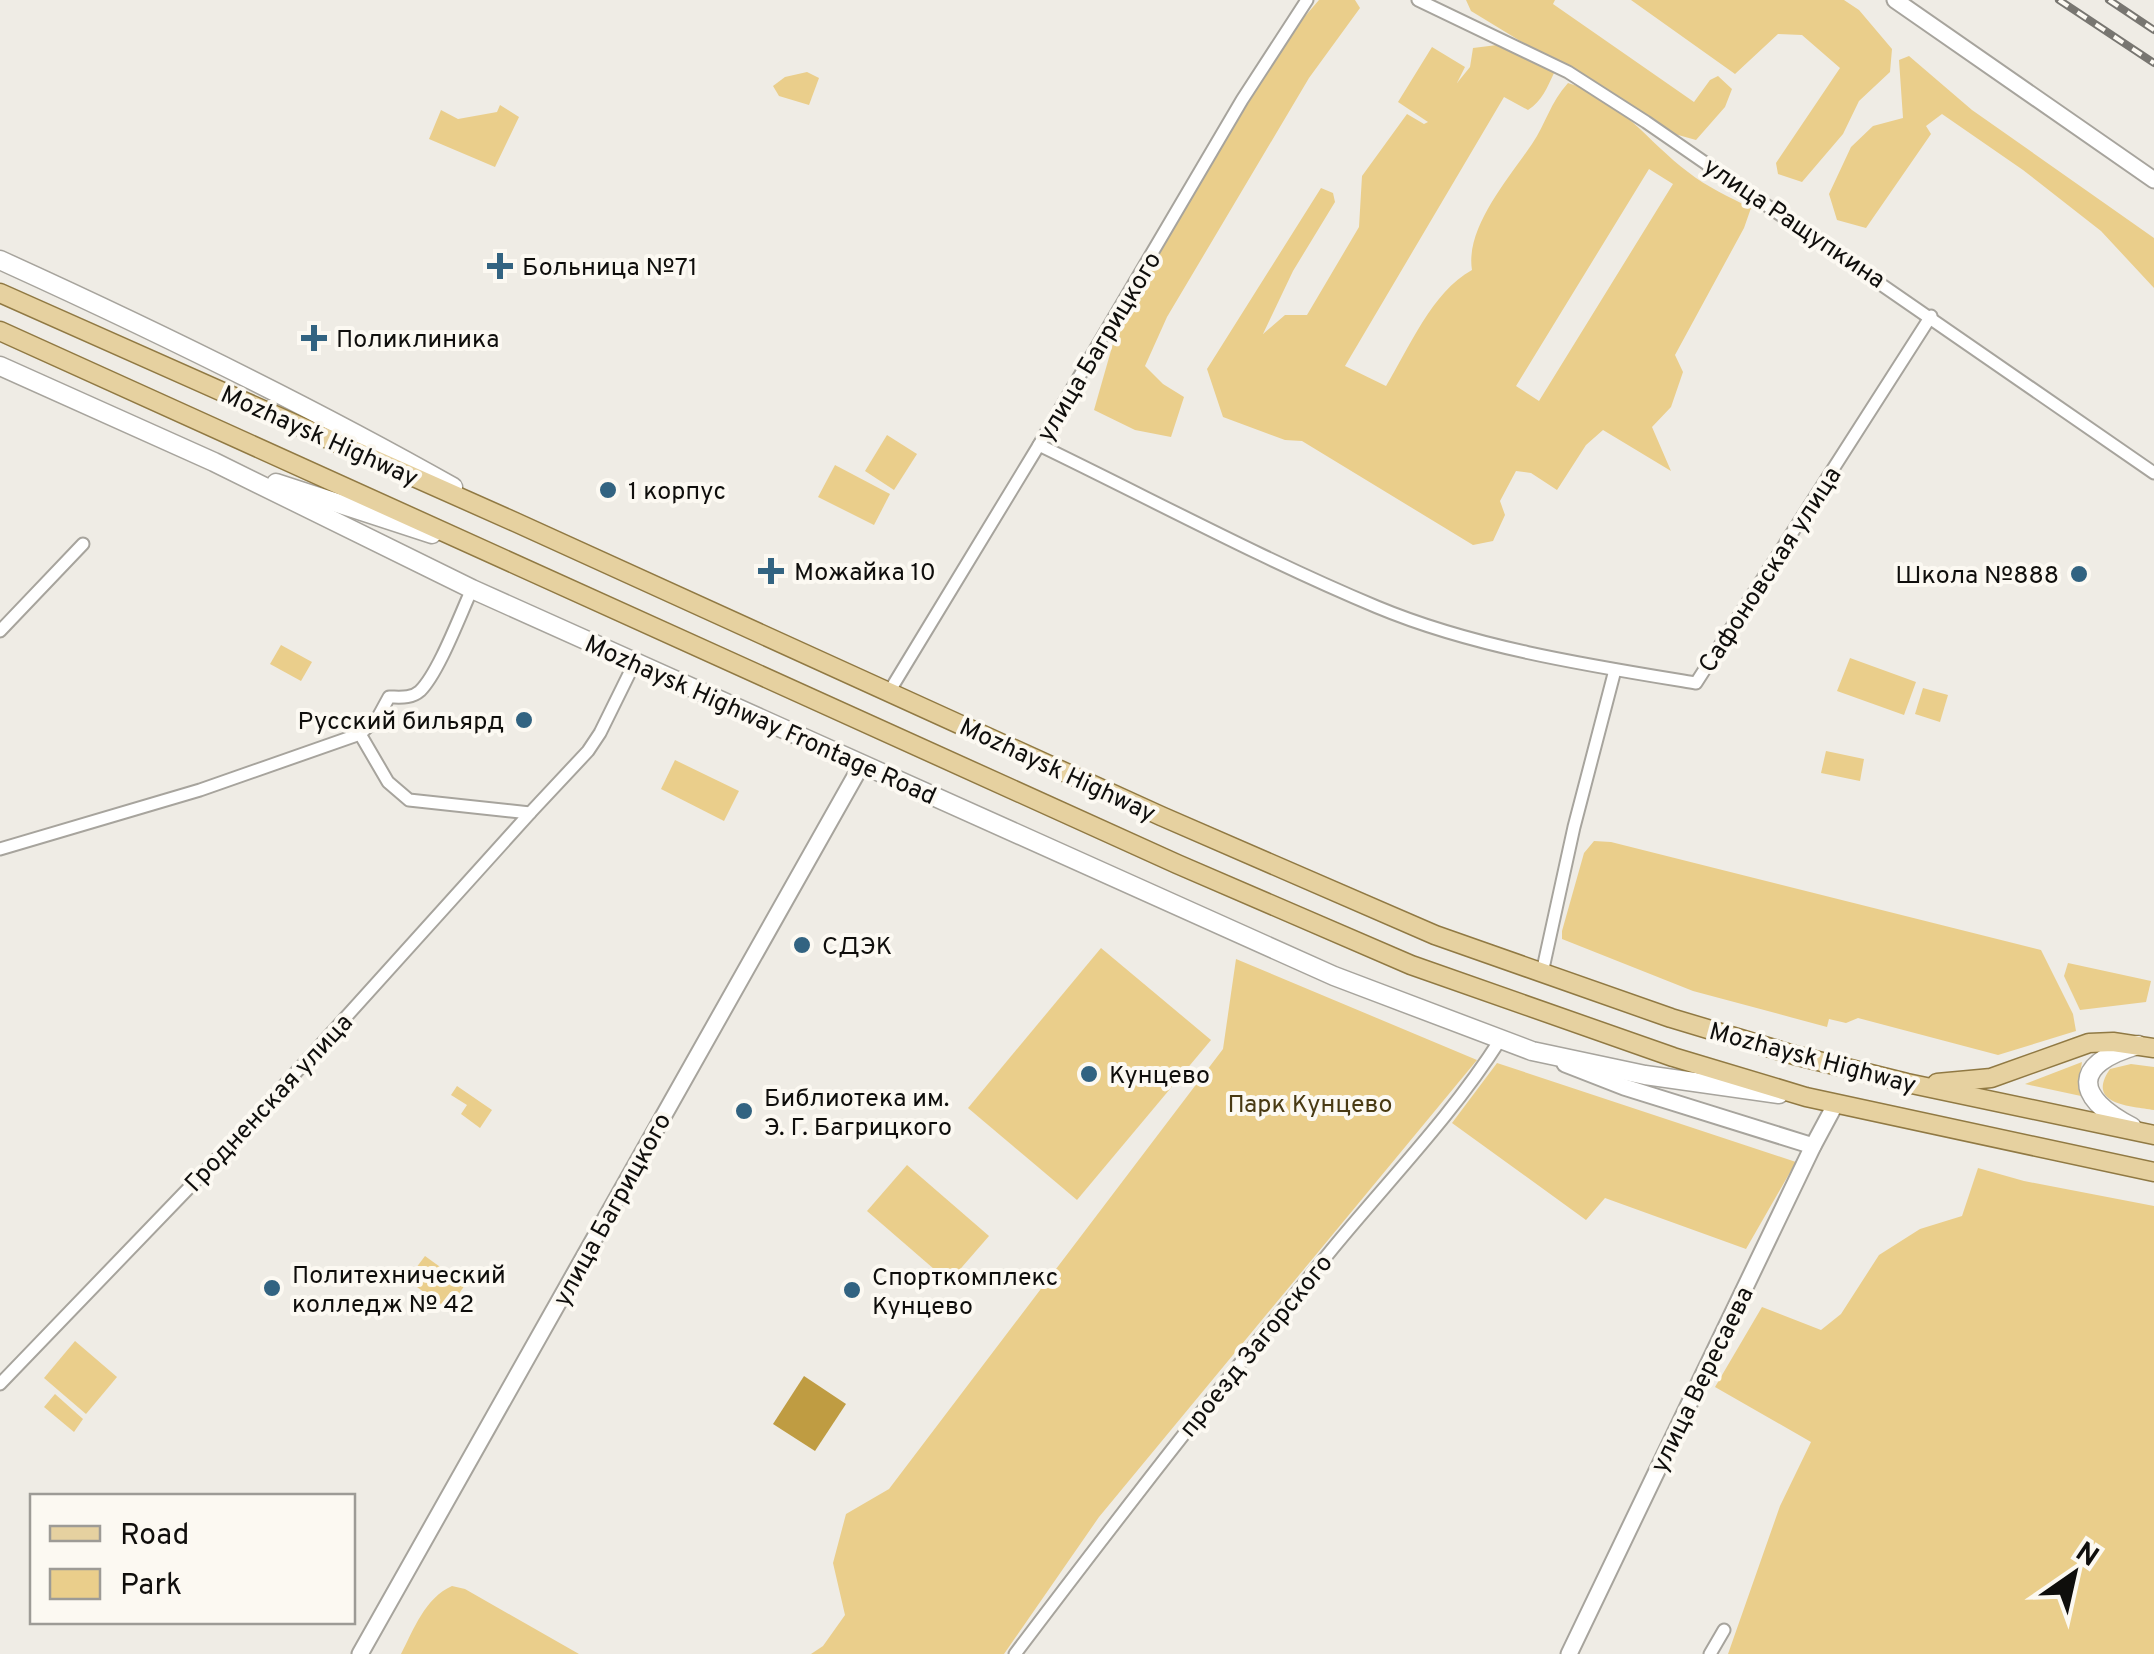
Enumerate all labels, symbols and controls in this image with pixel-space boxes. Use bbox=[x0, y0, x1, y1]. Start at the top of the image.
street label: улица Ращупкина bbox=[1696, 152, 1891, 297]
street label: улица Багрицкого bbox=[1031, 247, 1170, 448]
marker: Больница №71 bbox=[487, 253, 513, 279]
place label: Больница №71 bbox=[522, 253, 698, 285]
marker: Поликлиника bbox=[301, 325, 327, 351]
place label: Поликлиника bbox=[336, 325, 499, 357]
street label: Mozhaysk Highway bbox=[215, 380, 423, 496]
street label: Сафоновская улица bbox=[1693, 462, 1850, 680]
place label: 1 корпус bbox=[628, 477, 726, 509]
marker: 1 корпус bbox=[597, 479, 619, 501]
marker: Можайка 10 bbox=[758, 558, 784, 584]
place label: Можайка 10 bbox=[794, 558, 936, 590]
place label: Школа №888 bbox=[1895, 561, 2059, 593]
marker: Школа №888 bbox=[2068, 563, 2090, 585]
street label: Mozhaysk Highway Frontage Road bbox=[579, 630, 941, 814]
place label: Русский бильярд bbox=[298, 707, 504, 739]
marker: Русский бильярд bbox=[513, 709, 535, 731]
street label: Mozhaysk Highway bbox=[953, 712, 1160, 831]
place label: СДЭК bbox=[822, 932, 892, 964]
marker: СДЭК bbox=[791, 934, 813, 956]
street label: Гродненская улица bbox=[179, 1008, 361, 1200]
street label: Mozhaysk Highway bbox=[1705, 1017, 1919, 1103]
place label: Кунцево bbox=[1109, 1061, 1210, 1093]
marker: Кунцево bbox=[1078, 1063, 1100, 1085]
place label: Библиотека им. Э. Г. Багрицкого bbox=[764, 1084, 952, 1145]
park label: Парк Кунцево bbox=[1227, 1090, 1393, 1122]
marker: Библиотека им. Э. Г. Багрицкого bbox=[733, 1100, 755, 1122]
street label: улица Багрицкого bbox=[547, 1108, 680, 1313]
street label: проезд Загорского bbox=[1174, 1249, 1341, 1445]
place label: Политехнический колледж № 42 bbox=[292, 1261, 506, 1322]
place label: Спорткомплекс Кунцево bbox=[872, 1263, 1058, 1324]
marker: Политехнический колледж № 42 bbox=[261, 1277, 283, 1299]
marker: Спорткомплекс Кунцево bbox=[841, 1279, 863, 1301]
street label: улица Вересаева bbox=[1645, 1282, 1763, 1479]
legend bbox=[30, 1494, 355, 1624]
text: Road bbox=[120, 1518, 189, 1555]
north arrow bbox=[2024, 1524, 2124, 1624]
text: N bbox=[2068, 1535, 2105, 1576]
text: Park bbox=[120, 1568, 182, 1605]

